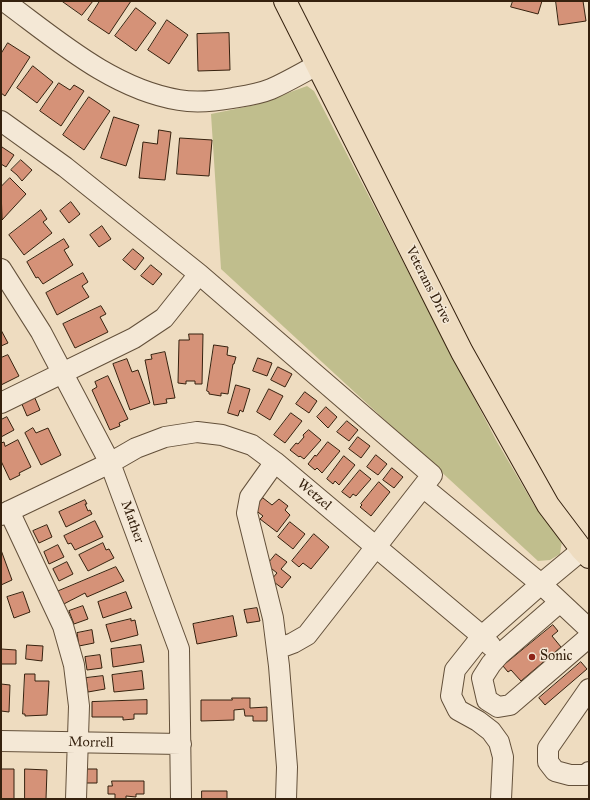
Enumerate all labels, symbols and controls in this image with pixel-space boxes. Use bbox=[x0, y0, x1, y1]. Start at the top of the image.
street label: Veterans Drive bbox=[401, 244, 455, 326]
street label: Wetzel bbox=[293, 476, 335, 514]
street label: Mather bbox=[117, 498, 147, 546]
place label: Sonic bbox=[540, 649, 572, 665]
marker: Sonic bbox=[527, 652, 537, 662]
street label: Morrell bbox=[68, 734, 114, 752]

